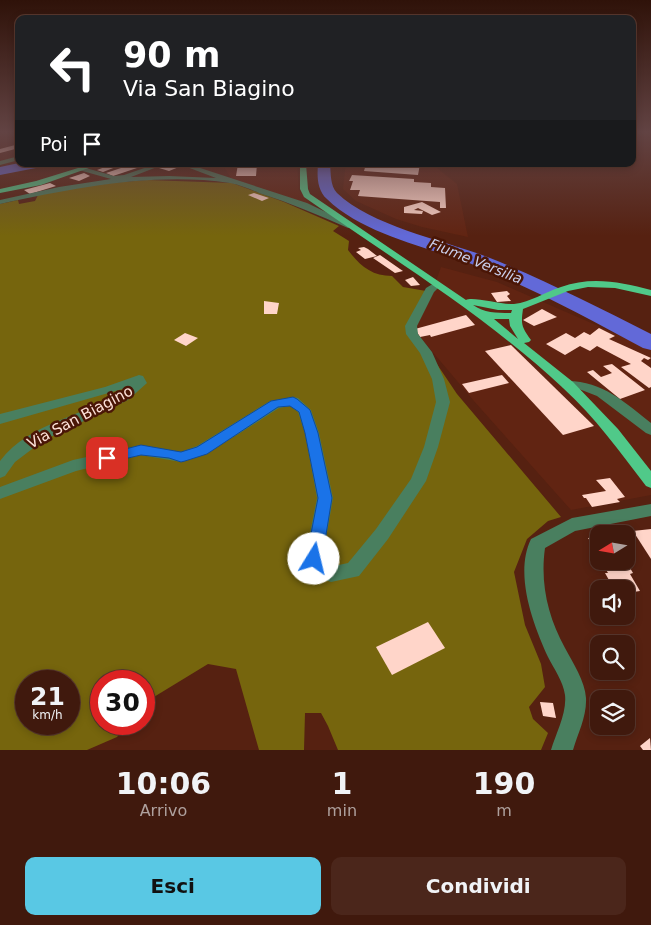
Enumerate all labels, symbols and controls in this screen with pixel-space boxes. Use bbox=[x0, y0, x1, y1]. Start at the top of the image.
icon: left bbox=[40, 35, 105, 100]
text: 90 m bbox=[123, 35, 220, 75]
text: Via San Biagino bbox=[123, 76, 295, 101]
icon: arrive bbox=[78, 130, 106, 158]
text: Poi bbox=[40, 133, 68, 155]
water label: Fiume Versilia bbox=[427, 235, 525, 287]
street label: Via San Biagino bbox=[24, 382, 136, 452]
pin bbox=[86, 437, 128, 479]
icon: arrive bbox=[93, 444, 121, 472]
north arrow bbox=[590, 525, 635, 570]
map controls bbox=[590, 525, 635, 735]
position arrow bbox=[287, 532, 339, 584]
button: sound bbox=[590, 580, 635, 625]
button: search bbox=[590, 635, 635, 680]
speed limit sign: 30 bbox=[90, 670, 155, 735]
text: 21 bbox=[30, 682, 65, 711]
button: layers bbox=[590, 690, 635, 735]
text: km/h bbox=[32, 708, 63, 722]
text: 10:06 bbox=[116, 766, 211, 801]
text: 1 bbox=[331, 766, 352, 801]
text: 190 bbox=[473, 766, 535, 801]
text: Arrivo bbox=[140, 801, 187, 820]
text: min bbox=[327, 801, 357, 820]
text: m bbox=[496, 801, 512, 820]
button: Esci bbox=[25, 857, 321, 915]
button: Condividi bbox=[331, 857, 626, 915]

